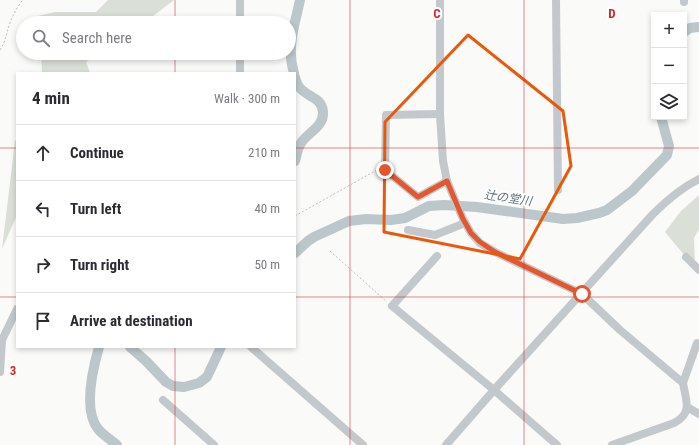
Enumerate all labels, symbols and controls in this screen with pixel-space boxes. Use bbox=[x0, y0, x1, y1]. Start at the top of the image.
text: C bbox=[433, 6, 441, 21]
text: D bbox=[608, 6, 616, 21]
map controls bbox=[651, 12, 687, 120]
button: + bbox=[651, 12, 687, 48]
search box bbox=[16, 16, 296, 60]
icon: search bbox=[30, 27, 52, 49]
text: Search here bbox=[62, 29, 132, 47]
button: − bbox=[651, 48, 687, 84]
button: layers bbox=[651, 84, 687, 120]
text: 4 min bbox=[32, 88, 70, 108]
text: Walk · 300 m bbox=[214, 91, 280, 106]
icon: ahead bbox=[32, 142, 54, 164]
text: Continue bbox=[70, 144, 124, 162]
text: 210 m bbox=[248, 145, 280, 160]
route end bbox=[376, 161, 394, 179]
water label: 辻の堂川 bbox=[483, 188, 535, 209]
icon: left bbox=[32, 198, 54, 220]
text: Turn left bbox=[70, 200, 121, 218]
text: 40 m bbox=[254, 201, 280, 216]
icon: right bbox=[32, 254, 54, 276]
text: Turn right bbox=[70, 256, 129, 274]
text: 50 m bbox=[254, 257, 280, 272]
route start bbox=[573, 285, 591, 303]
icon: arrive bbox=[32, 310, 54, 332]
text: Arrive at destination bbox=[70, 312, 193, 330]
text: 3 bbox=[10, 363, 16, 378]

